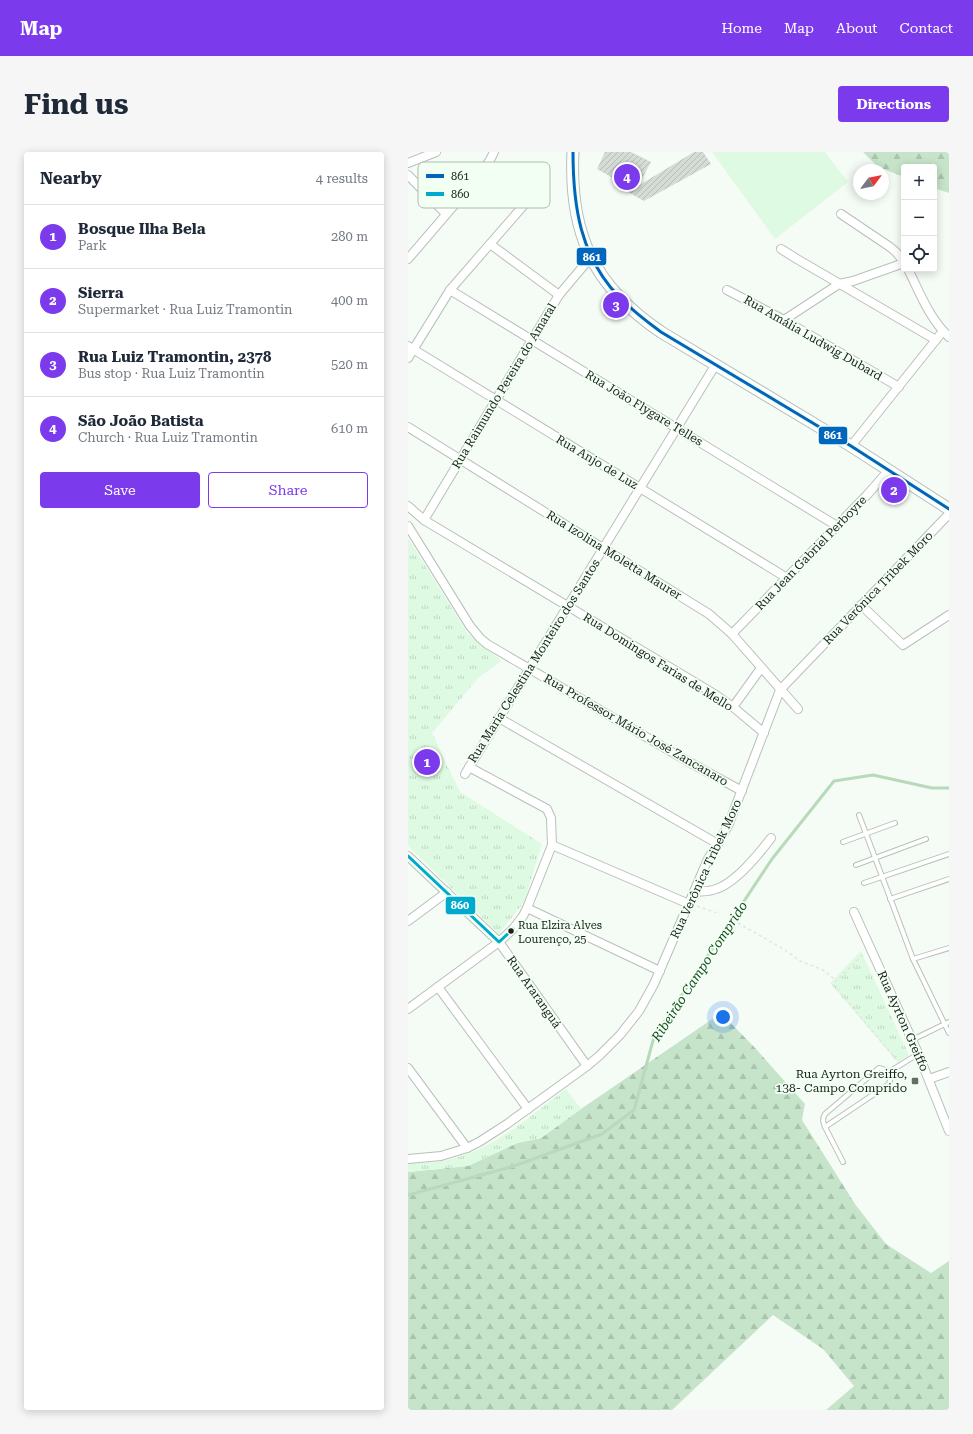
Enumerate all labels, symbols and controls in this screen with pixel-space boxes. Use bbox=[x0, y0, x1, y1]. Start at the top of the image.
text: Map bbox=[20, 17, 62, 40]
text: Home bbox=[721, 20, 762, 36]
text: Map bbox=[784, 20, 814, 36]
text: About bbox=[836, 20, 878, 36]
text: Contact bbox=[900, 20, 953, 36]
button: Directions bbox=[838, 86, 949, 122]
text: Find us bbox=[24, 88, 128, 121]
legend bbox=[418, 162, 550, 208]
pin: 4 bbox=[614, 162, 640, 192]
north arrow bbox=[853, 164, 889, 200]
map controls bbox=[901, 164, 937, 272]
button: + bbox=[901, 164, 937, 200]
text: Nearby bbox=[40, 168, 102, 188]
text: 861 bbox=[451, 170, 469, 183]
text: 4 results bbox=[316, 171, 368, 186]
text: 860 bbox=[451, 188, 469, 201]
button: − bbox=[901, 200, 937, 236]
text: Bosque Ilha Bela bbox=[78, 220, 206, 238]
text: 1 bbox=[49, 229, 57, 244]
text: 280 m bbox=[331, 229, 368, 244]
button: locate bbox=[901, 236, 937, 272]
text: Park bbox=[78, 238, 107, 253]
line badge: 861 bbox=[576, 247, 607, 266]
text: 861 bbox=[583, 251, 601, 264]
text: Sierra bbox=[78, 284, 123, 302]
pin: 3 bbox=[603, 290, 629, 320]
text: 2 bbox=[49, 293, 57, 308]
text: 400 m bbox=[331, 293, 368, 308]
street label: Rua Amália Ludwig Dubard bbox=[741, 293, 885, 384]
street label: Rua Raimundo Pereira do Amaral bbox=[449, 301, 559, 471]
text: Supermarket · Rua Luiz Tramontin bbox=[78, 302, 293, 317]
text: Rua Luiz Tramontin, 2378 bbox=[78, 348, 271, 366]
text: 3 bbox=[49, 357, 57, 372]
text: 520 m bbox=[331, 357, 368, 372]
text: Bus stop · Rua Luiz Tramontin bbox=[78, 366, 265, 381]
street label: Rua João Flygare Telles bbox=[583, 367, 706, 449]
text: São João Batista bbox=[78, 412, 204, 430]
text: 4 bbox=[49, 421, 57, 436]
text: 610 m bbox=[331, 421, 368, 436]
line badge: 861 bbox=[818, 426, 848, 445]
text: 861 bbox=[824, 429, 842, 442]
text: Church · Rua Luiz Tramontin bbox=[78, 430, 258, 445]
street label: Rua Anjo de Luz bbox=[553, 432, 641, 492]
button: Save bbox=[40, 472, 200, 508]
button: Share bbox=[208, 472, 368, 508]
pin: 2 bbox=[881, 475, 907, 505]
street label: Rua Jean Gabriel Perboyre bbox=[753, 493, 870, 613]
street label: Rua Izolina Moletta Maurer bbox=[544, 508, 684, 602]
street label: Rua Verônica Tribek Moro bbox=[820, 529, 936, 647]
street label: Rua Maria Celestina Monteiro dos Santos bbox=[465, 556, 603, 765]
street label: Rua Domingos Farias de Mello bbox=[581, 610, 735, 714]
street label: Rua Professor Mário José Zancanaro bbox=[541, 671, 731, 789]
pin: 1 bbox=[414, 747, 440, 777]
street label: Rua Verônica Tribek Moro bbox=[668, 797, 744, 941]
line badge: 860 bbox=[445, 896, 476, 915]
text: 860 bbox=[451, 899, 469, 912]
water label: Ribeirão Campo Comprido bbox=[648, 899, 750, 1045]
place label: Rua Elzira Alves Lourenço, 25 bbox=[518, 919, 602, 946]
marker: Rua Elzira Alves Lourenço, 25 bbox=[506, 926, 516, 936]
street label: Rua Araranguá bbox=[504, 953, 564, 1031]
street label: Rua Ayrton Greiffo bbox=[875, 969, 931, 1073]
your location bbox=[713, 1007, 733, 1027]
place label: Rua Ayrton Greiffo, 138- Campo Comprido bbox=[776, 1067, 907, 1095]
marker: Rua Ayrton Greiffo, 138- Campo Comprido bbox=[910, 1076, 920, 1086]

